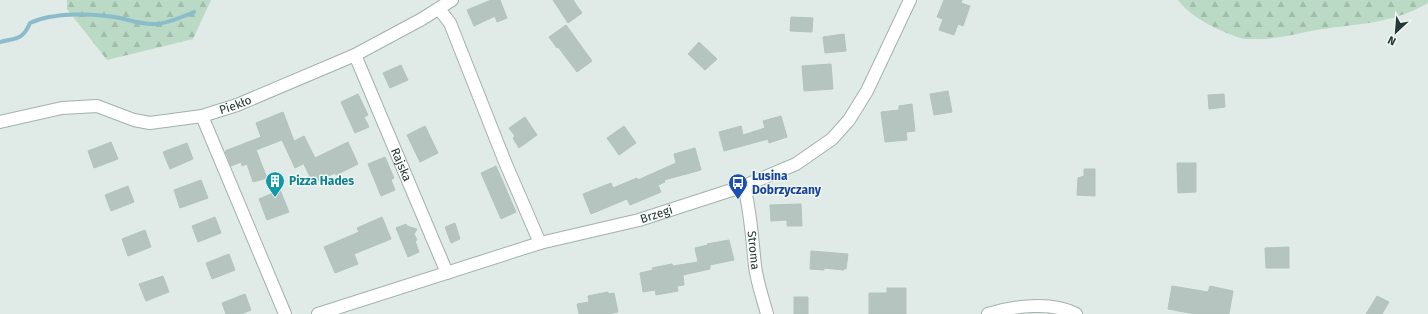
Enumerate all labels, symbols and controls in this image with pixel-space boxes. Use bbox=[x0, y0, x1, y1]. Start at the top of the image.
north arrow bbox=[1376, 12, 1416, 52]
text: N bbox=[1386, 33, 1398, 48]
street label: Piekło bbox=[217, 93, 254, 117]
street label: Rajska bbox=[388, 146, 415, 184]
place label: Lusina Dobrzyczany bbox=[752, 169, 822, 197]
building icon: Pizza Hades bbox=[264, 170, 286, 198]
bus stop icon: Lusina Dobrzyczany bbox=[727, 172, 749, 200]
place label: Pizza Hades bbox=[289, 174, 354, 188]
street label: Brzegi bbox=[638, 203, 674, 226]
street label: Stroma bbox=[745, 230, 762, 271]

